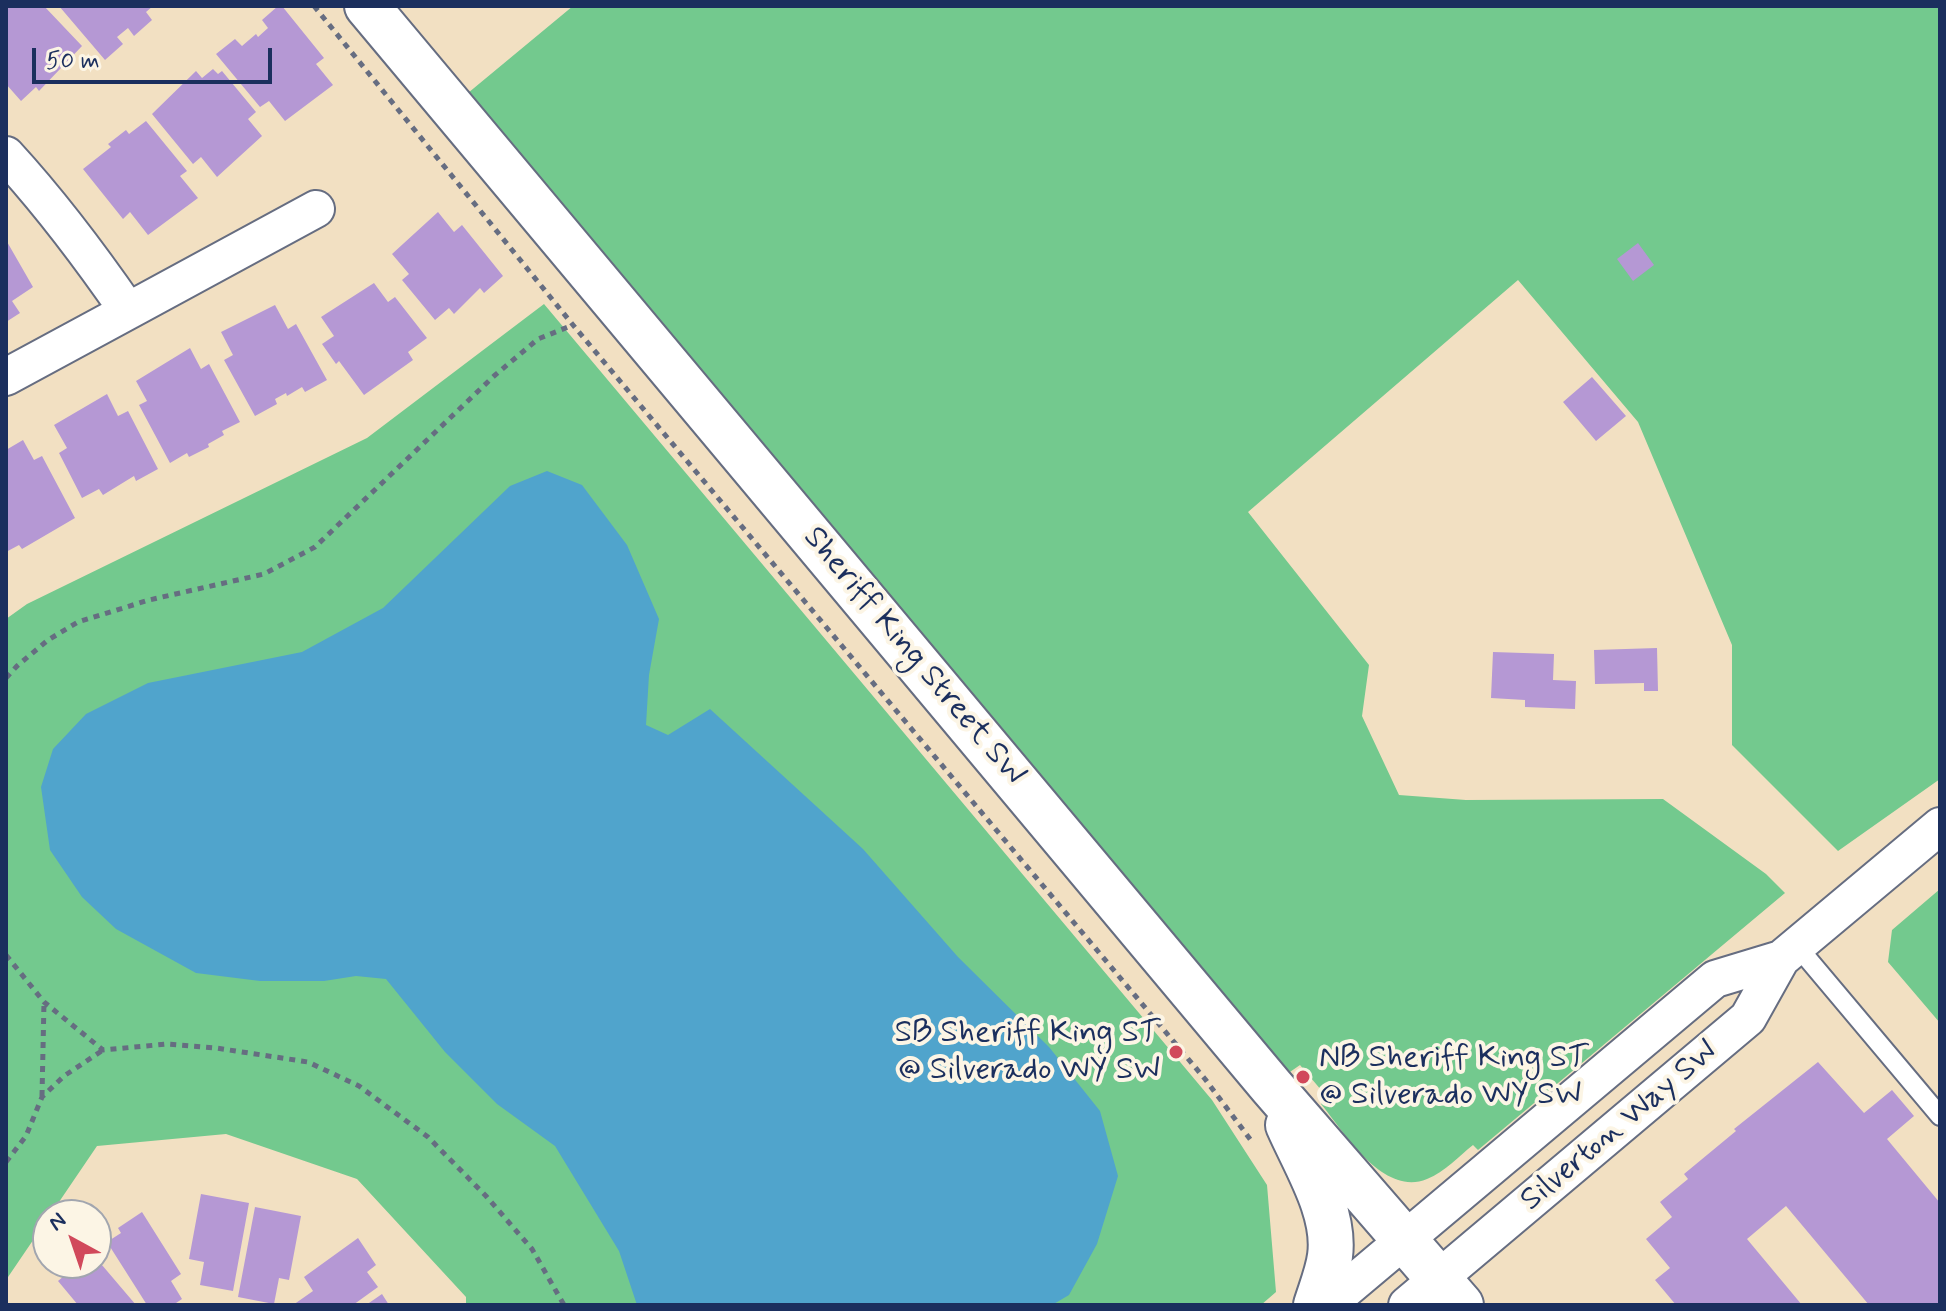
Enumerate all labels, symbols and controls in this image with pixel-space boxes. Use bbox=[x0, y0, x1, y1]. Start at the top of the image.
scale bar bbox=[36, 32, 276, 82]
text: 50 m bbox=[46, 46, 100, 77]
street label: Sheriff King Street SW bbox=[794, 520, 1032, 794]
place label: SB Sheriff King ST @ Silverado WY SW bbox=[894, 1015, 1160, 1090]
street label: Silverton Way SW bbox=[1514, 1033, 1726, 1221]
place label: NB Sheriff King ST @ Silverado WY SW bbox=[1319, 1040, 1588, 1115]
marker: SB Sheriff King ST @ Silverado WY SW bbox=[1167, 1043, 1185, 1061]
marker: NB Sheriff King ST @ Silverado WY SW bbox=[1294, 1068, 1312, 1086]
north arrow bbox=[32, 1199, 112, 1279]
text: N bbox=[43, 1207, 72, 1238]

